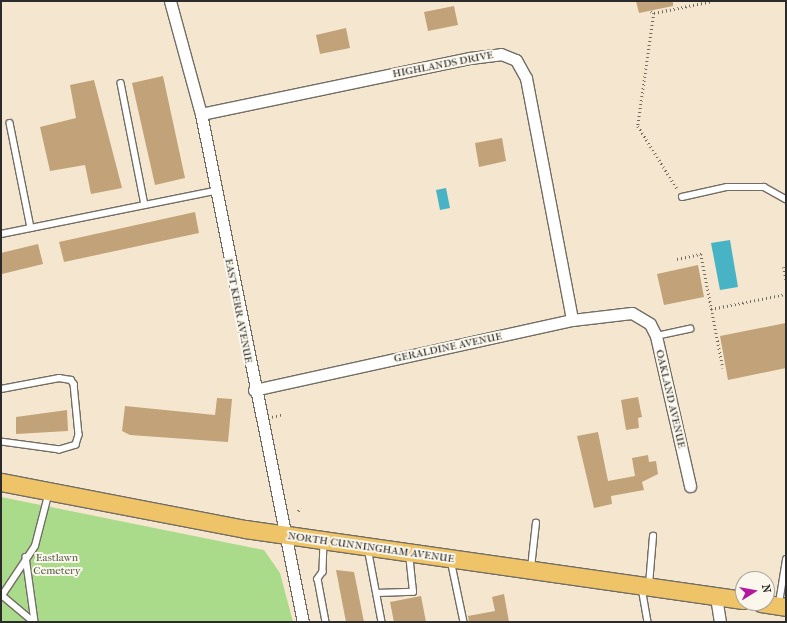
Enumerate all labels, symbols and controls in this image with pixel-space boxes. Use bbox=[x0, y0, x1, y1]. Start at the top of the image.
street label: HIGHLANDS DRIVE bbox=[391, 49, 495, 81]
street label: EAST KERR AVENUE bbox=[221, 258, 255, 364]
street label: GERALDINE AVENUE bbox=[393, 330, 503, 366]
street label: OAKLAND AVENUE bbox=[652, 348, 688, 450]
street label: NORTH CUNNINGHAM AVENUE bbox=[287, 530, 455, 566]
park label: Eastlawn Cemetery bbox=[33, 552, 81, 578]
north arrow bbox=[735, 571, 775, 611]
text: N bbox=[759, 583, 773, 594]

